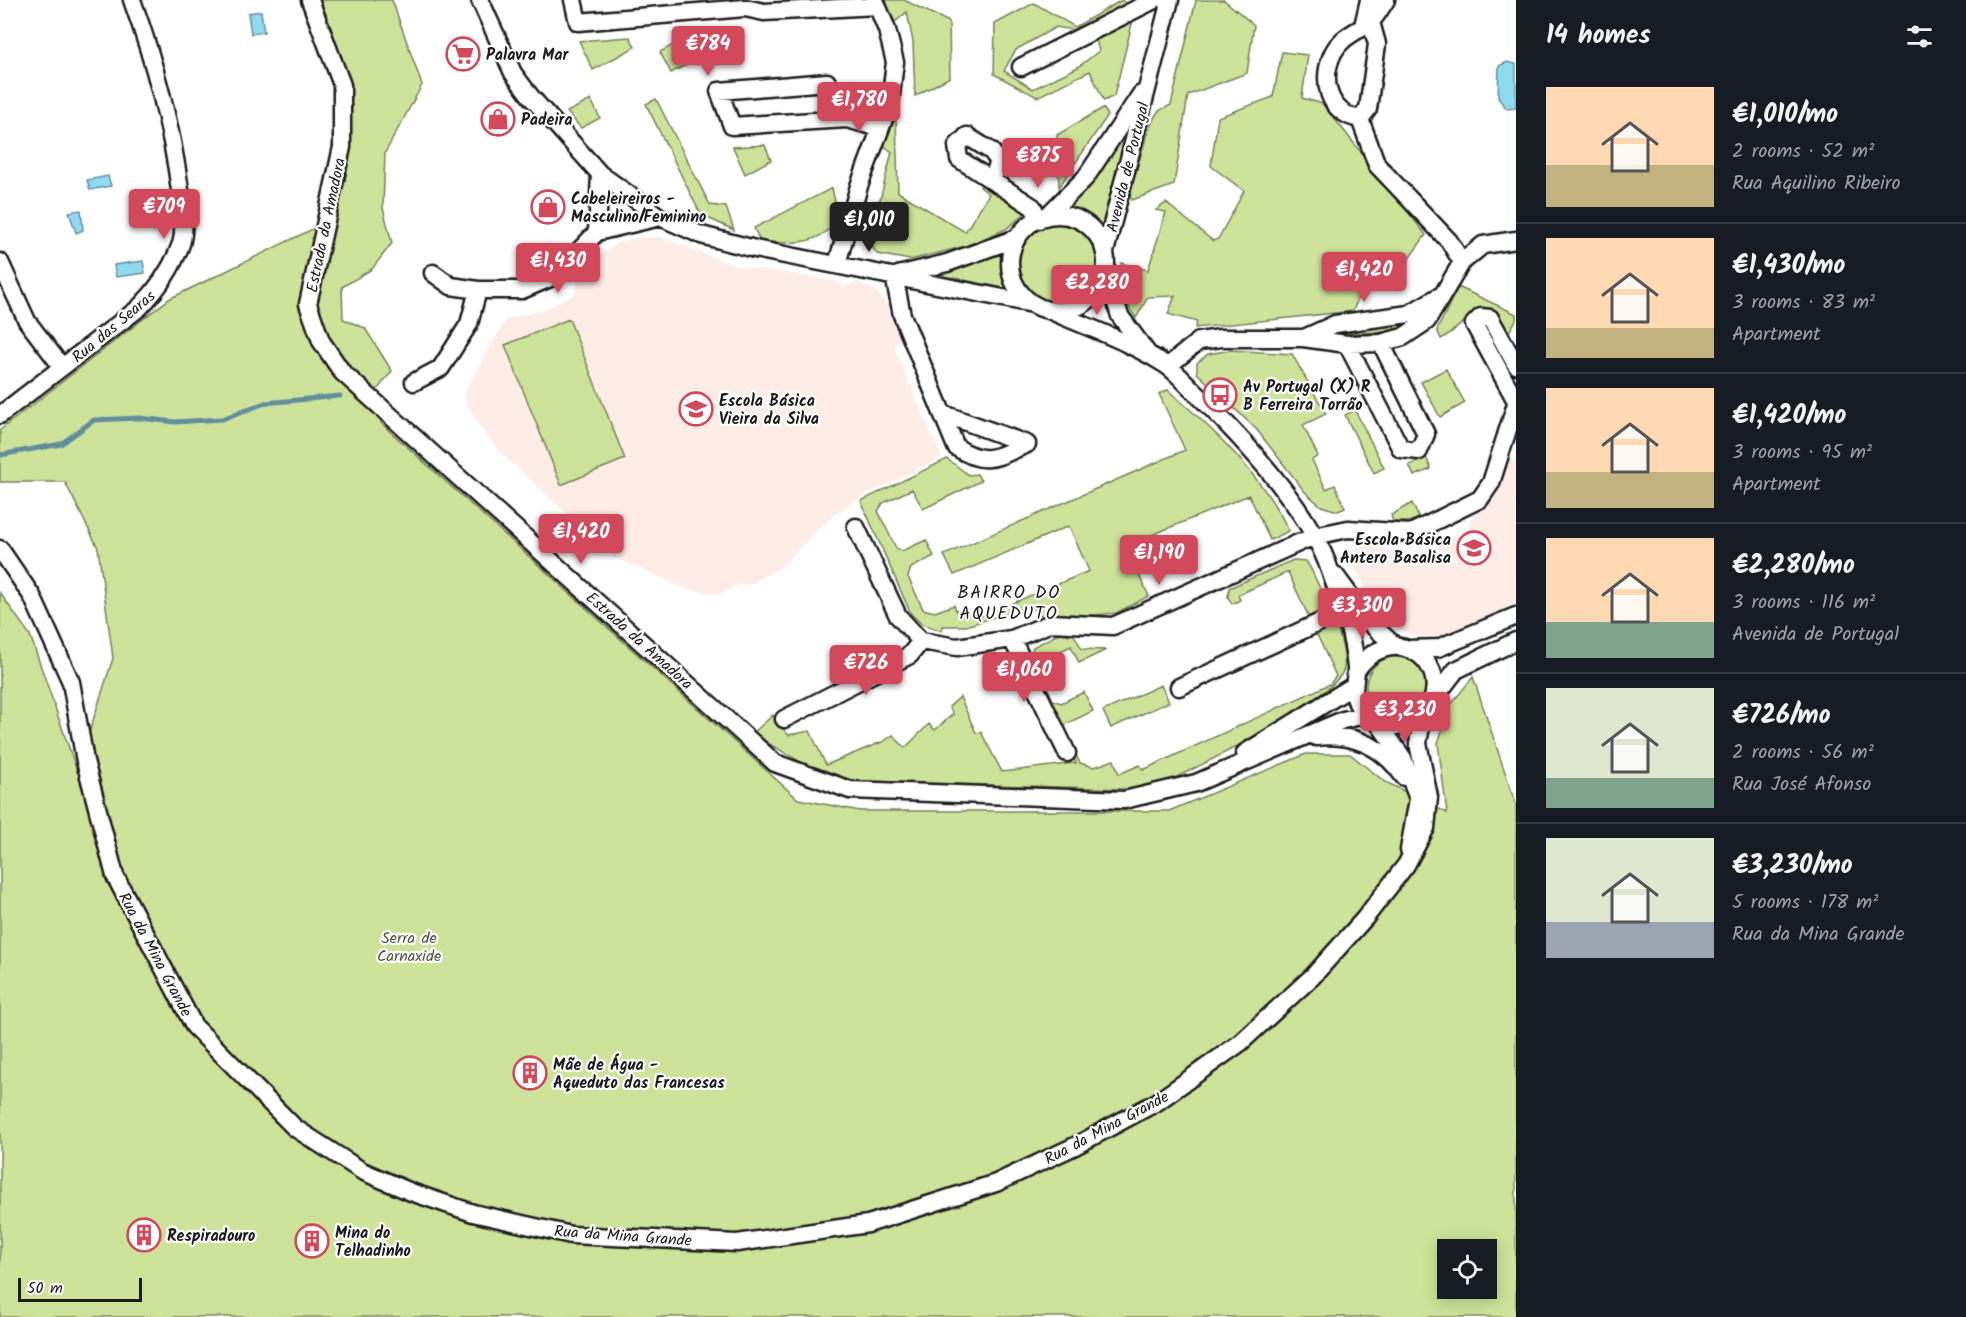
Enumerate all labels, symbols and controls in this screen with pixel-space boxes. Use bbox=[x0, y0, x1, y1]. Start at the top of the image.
text: 14 homes bbox=[1546, 15, 1651, 57]
icon: filters bbox=[1903, 20, 1936, 53]
pin: €784 bbox=[672, 26, 744, 77]
text: €784 bbox=[686, 29, 730, 61]
supermarket icon: Palavra Mar bbox=[445, 36, 481, 72]
place label: Palavra Mar bbox=[486, 43, 569, 68]
pin: €1,780 bbox=[810, 82, 908, 133]
text: €1,780 bbox=[831, 85, 887, 117]
text: €1,010/mo bbox=[1732, 94, 1838, 136]
street label: Avenida de Portugal bbox=[1100, 99, 1157, 235]
shop icon: Padeira bbox=[480, 101, 516, 137]
place label: Padeira bbox=[521, 108, 573, 133]
icon: home bbox=[1594, 111, 1666, 183]
text: 2 rooms · 52 m² bbox=[1732, 136, 1874, 168]
pin: €875 bbox=[1002, 138, 1074, 189]
text: €875 bbox=[1016, 141, 1060, 173]
street label: Estrada da Amadora bbox=[300, 156, 353, 295]
text: Rua Aquilino Ribeiro bbox=[1732, 168, 1901, 200]
place label: Cabeleireiros - Masculino/Feminino bbox=[571, 187, 706, 230]
pin: €709 bbox=[128, 189, 200, 240]
shop icon: Cabeleireiros - Masculino/Feminino bbox=[530, 189, 566, 225]
text: €709 bbox=[143, 192, 185, 224]
pin: €1,010 bbox=[820, 202, 918, 253]
text: €1,010 bbox=[844, 205, 894, 237]
pin: €1,430 bbox=[509, 243, 607, 294]
text: €1,430/mo bbox=[1732, 245, 1845, 287]
text: €1,430 bbox=[530, 246, 586, 278]
pin: €1,420 bbox=[1315, 252, 1413, 303]
text: €1,420 bbox=[1336, 255, 1392, 287]
icon: home bbox=[1594, 262, 1666, 334]
pin: €2,280 bbox=[1048, 265, 1146, 316]
text: €2,280 bbox=[1065, 268, 1129, 300]
street label: Rua das Searas bbox=[67, 285, 161, 370]
text: 3 rooms · 83 m² bbox=[1732, 287, 1875, 319]
text: Apartment bbox=[1732, 319, 1821, 351]
place label: Av Portugal (X) R B Ferreira Torrão bbox=[1243, 375, 1371, 418]
bus stop icon: Av Portugal (X) R B Ferreira Torrão bbox=[1202, 377, 1238, 413]
place label: Escola Básica Vieira da Silva bbox=[719, 389, 819, 432]
school or university icon: Escola Básica Vieira da Silva bbox=[678, 391, 714, 427]
text: €1,420/mo bbox=[1732, 395, 1846, 437]
icon: home bbox=[1594, 412, 1666, 484]
text: 3 rooms · 95 m² bbox=[1732, 437, 1872, 469]
text: Apartment bbox=[1732, 469, 1821, 501]
pin: €1,420 bbox=[532, 514, 630, 565]
text: €1,420 bbox=[553, 517, 609, 549]
place label: Escola Básica Antero Basalisa bbox=[1340, 528, 1451, 571]
school or university icon: Escola Básica Antero Basalisa bbox=[1456, 530, 1492, 566]
pin: €1,190 bbox=[1110, 535, 1208, 586]
text: €1,190 bbox=[1134, 538, 1184, 570]
text: €2,280/mo bbox=[1732, 545, 1855, 587]
icon: home bbox=[1594, 562, 1666, 634]
district label: BAIRRO DO AQUEDUTO bbox=[957, 579, 1061, 629]
street label: Estrada da Amadora bbox=[580, 586, 698, 696]
text: 3 rooms · 116 m² bbox=[1732, 587, 1875, 619]
pin: €3,300 bbox=[1313, 588, 1411, 639]
text: €3,300 bbox=[1332, 591, 1392, 623]
text: Avenida de Portugal bbox=[1732, 619, 1899, 651]
pin: €726 bbox=[830, 645, 902, 696]
text: €726 bbox=[844, 648, 888, 680]
pin: €1,060 bbox=[975, 652, 1073, 703]
text: €1,060 bbox=[996, 655, 1052, 687]
pin: €3,230 bbox=[1356, 692, 1454, 743]
text: €3,230 bbox=[1374, 695, 1436, 727]
text: €726/mo bbox=[1732, 695, 1831, 737]
icon: home bbox=[1594, 712, 1666, 784]
text: 2 rooms · 56 m² bbox=[1732, 737, 1874, 769]
text: Rua José Afonso bbox=[1732, 769, 1871, 801]
text: €3,230/mo bbox=[1732, 845, 1853, 887]
icon: home bbox=[1594, 862, 1666, 934]
text: 5 rooms · 178 m² bbox=[1732, 887, 1878, 919]
street label: Rua da Mina Grande bbox=[111, 888, 198, 1022]
text: Rua da Mina Grande bbox=[1732, 919, 1905, 951]
park label: Serra de Carnaxide bbox=[377, 926, 441, 969]
place label: Mãe de Água - Aqueduto das Francesas bbox=[553, 1053, 725, 1096]
building icon: Mãe de Água - Aqueduto das Francesas bbox=[512, 1055, 548, 1091]
street label: Rua da Mina Grande bbox=[1040, 1085, 1174, 1172]
building icon: Respiradouro bbox=[126, 1217, 162, 1253]
street label: Rua da Mina Grande bbox=[553, 1219, 693, 1254]
place label: Mina do Telhadinho bbox=[335, 1221, 411, 1264]
building icon: Mina do Telhadinho bbox=[294, 1223, 330, 1259]
place label: Respiradouro bbox=[167, 1224, 255, 1249]
map controls bbox=[1437, 1239, 1497, 1299]
button: locate bbox=[1437, 1239, 1497, 1299]
scale bar bbox=[18, 1275, 142, 1302]
text: 50 m bbox=[27, 1276, 63, 1301]

